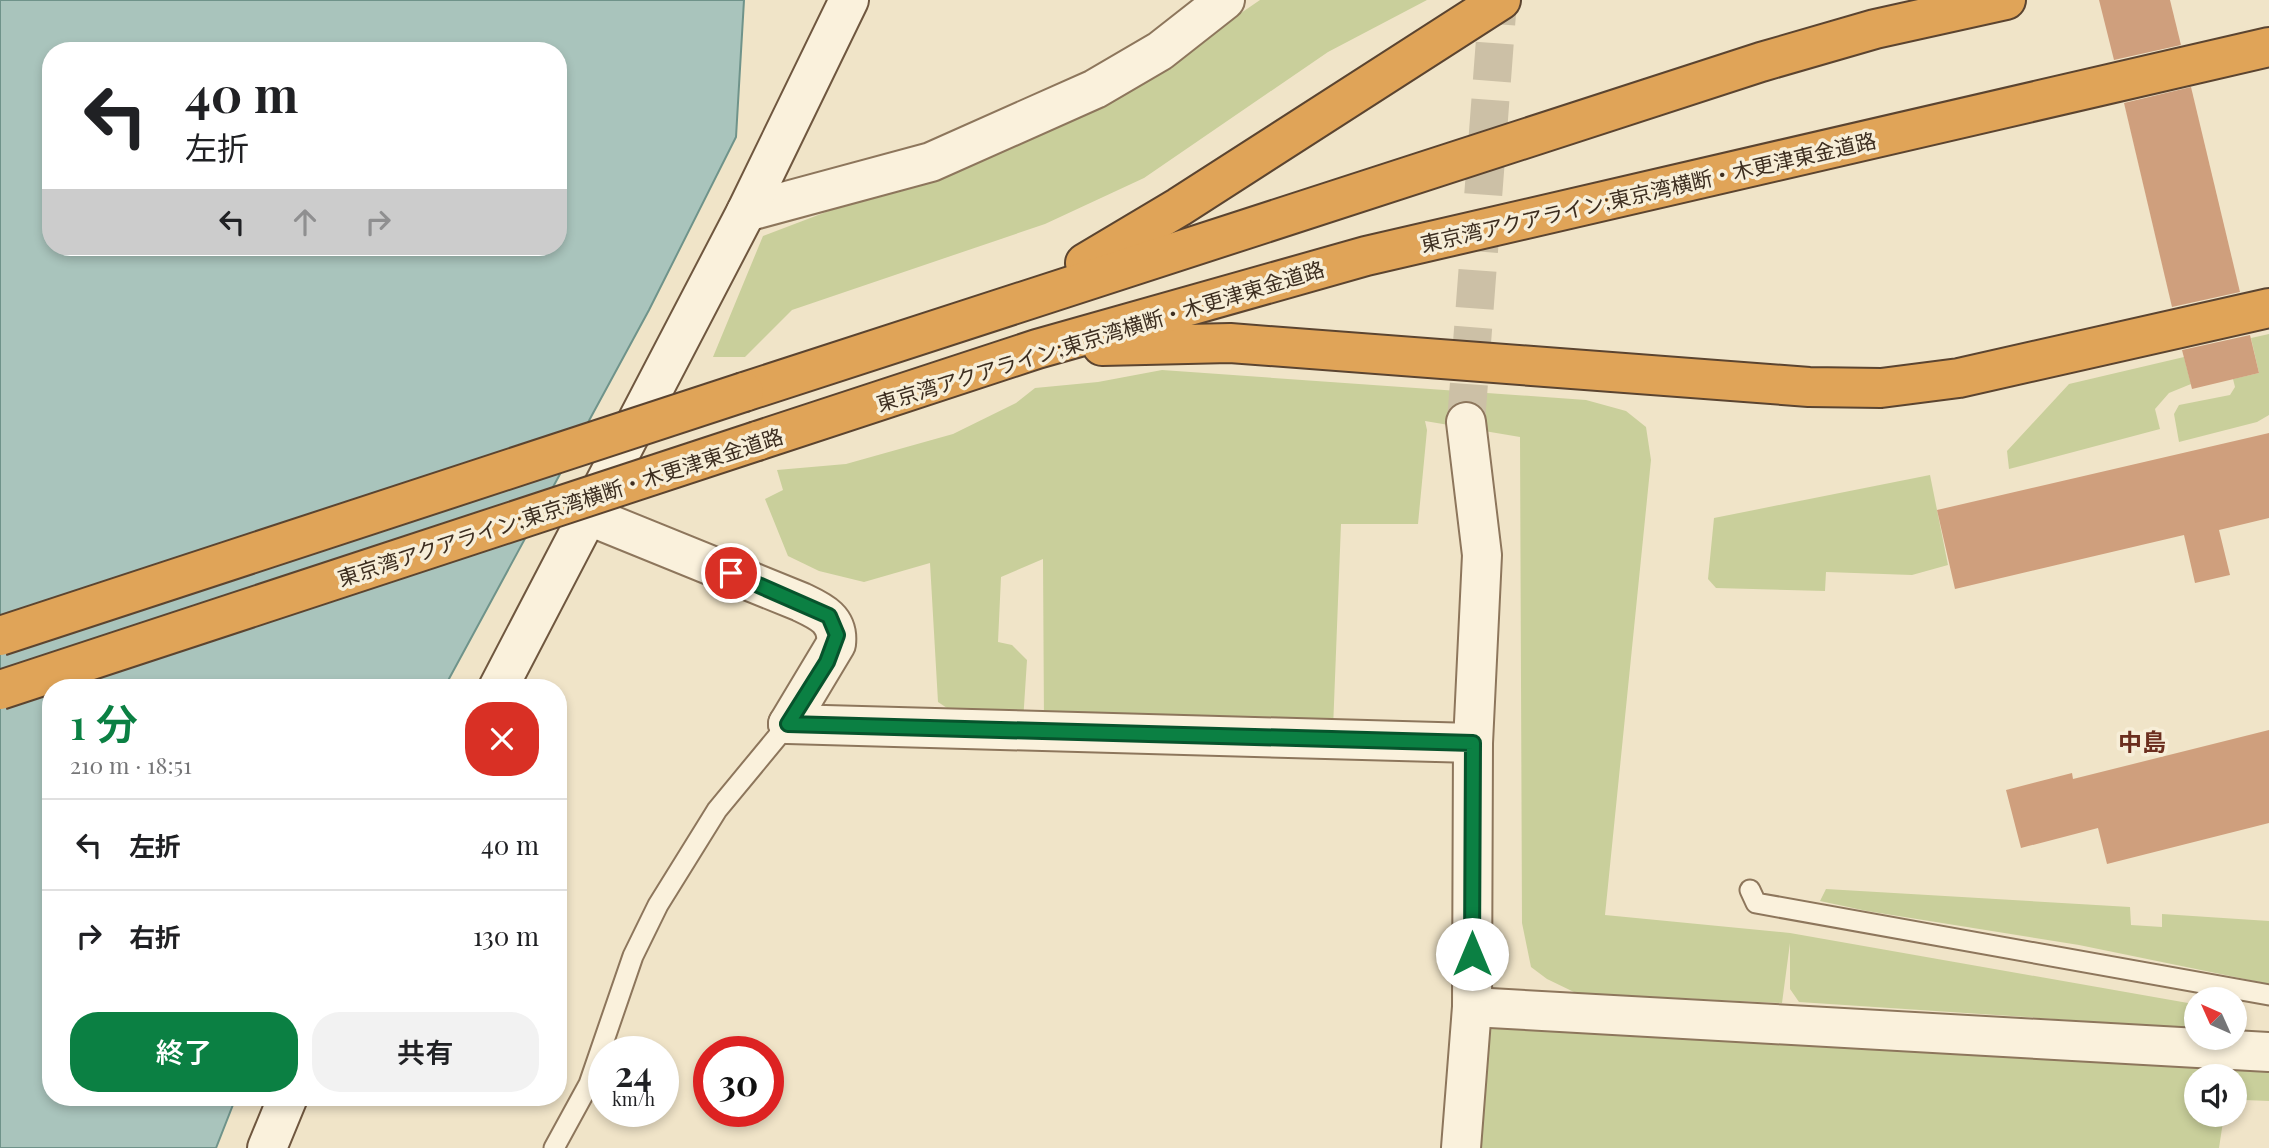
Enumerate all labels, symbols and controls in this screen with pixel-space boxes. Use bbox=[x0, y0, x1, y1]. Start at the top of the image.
text: 40 m bbox=[185, 60, 298, 125]
icon: left bbox=[70, 70, 161, 161]
text: 左折 bbox=[185, 125, 249, 168]
street label: 東京湾アクアライン;東京湾横断・木更津東金道路 bbox=[1417, 125, 1879, 257]
icon: left bbox=[213, 203, 251, 241]
icon: ahead bbox=[286, 203, 324, 241]
icon: right bbox=[359, 203, 397, 241]
street label: 東京湾アクアライン;東京湾横断・木更津東金道路 bbox=[873, 253, 1327, 417]
street label: 東京湾アクアライン;東京湾横断・木更津東金道路 bbox=[334, 421, 786, 591]
pin bbox=[701, 543, 761, 603]
icon: arrive bbox=[712, 554, 750, 592]
text: 1 分 bbox=[70, 695, 138, 751]
button: close bbox=[465, 702, 539, 776]
district label: 中島 bbox=[2118, 725, 2166, 757]
text: 210 m · 18:51 bbox=[70, 749, 192, 780]
icon: left bbox=[70, 826, 108, 864]
text: 40 m bbox=[481, 827, 539, 862]
text: 左折 bbox=[129, 828, 181, 863]
icon: right bbox=[70, 917, 108, 955]
position arrow bbox=[1435, 917, 1509, 991]
text: 130 m bbox=[473, 918, 539, 953]
text: 右折 bbox=[129, 919, 181, 954]
north arrow bbox=[2184, 987, 2247, 1050]
map controls bbox=[2184, 987, 2247, 1127]
button: 終了 bbox=[70, 1012, 298, 1092]
button: 共有 bbox=[312, 1012, 539, 1092]
speed limit sign: 30 bbox=[693, 1036, 784, 1127]
text: 24 bbox=[615, 1049, 652, 1096]
button: sound bbox=[2184, 1064, 2247, 1127]
text: km/h bbox=[612, 1087, 655, 1111]

